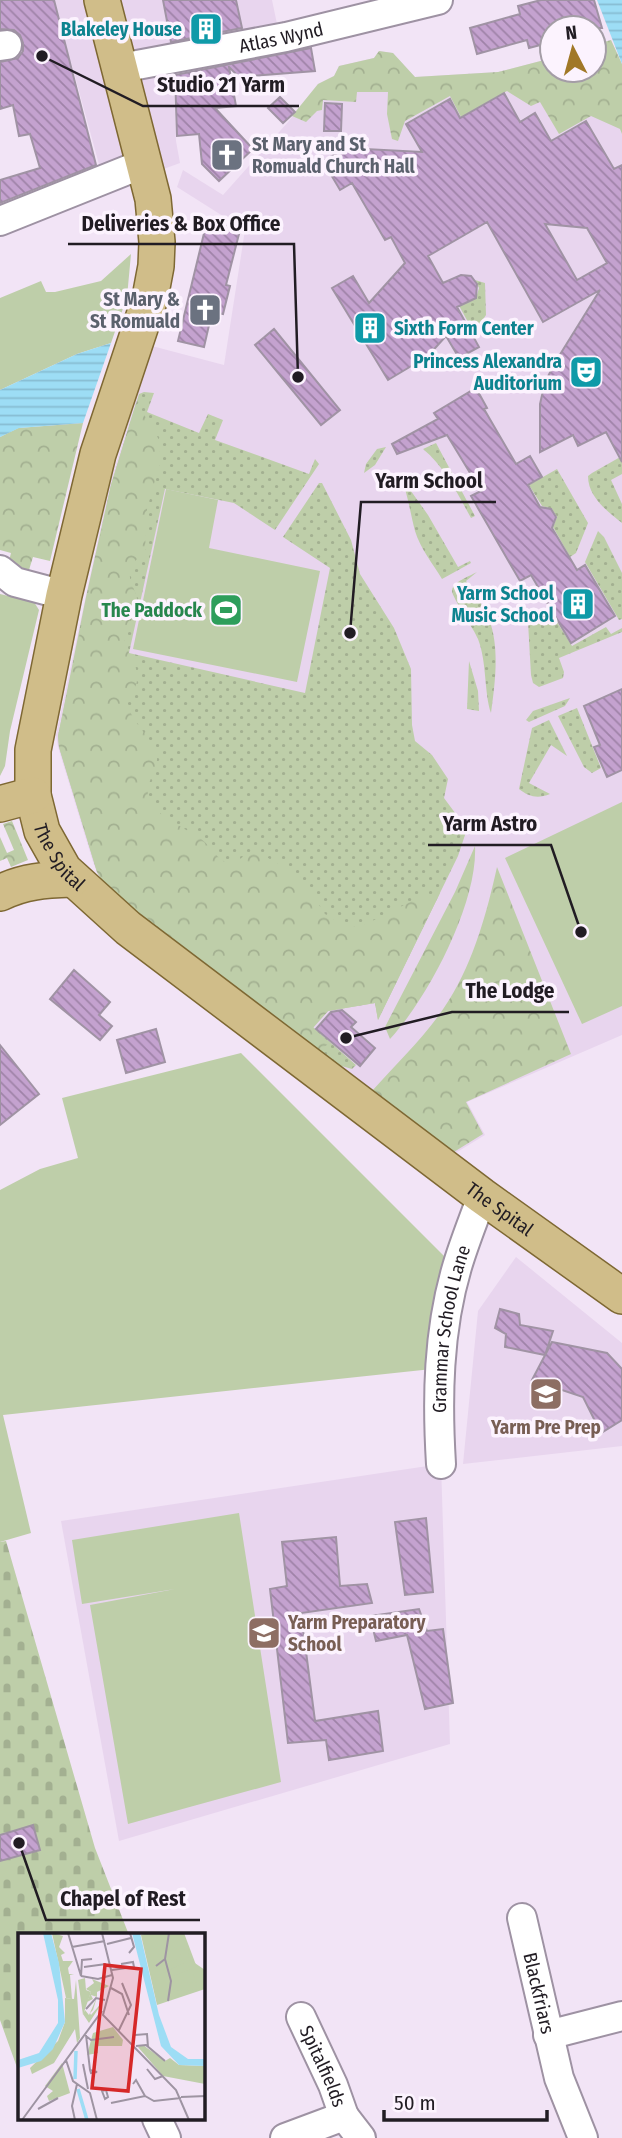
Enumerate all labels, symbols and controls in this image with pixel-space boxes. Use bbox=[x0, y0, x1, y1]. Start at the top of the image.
building icon: Blakeley House bbox=[187, 10, 225, 48]
north arrow bbox=[538, 14, 608, 84]
street label: Atlas Wynd bbox=[237, 17, 326, 58]
place label: Blakeley House bbox=[61, 18, 182, 41]
text: N bbox=[564, 21, 578, 45]
callout: Studio 21 Yarm bbox=[143, 64, 299, 106]
text: Studio 21 Yarm bbox=[157, 72, 285, 98]
place label: St Mary and St Romuald Church Hall bbox=[252, 133, 416, 178]
church icon: St Mary and St Romuald Church Hall bbox=[208, 136, 246, 174]
callout: Deliveries & Box Office bbox=[68, 202, 294, 244]
text: Deliveries & Box Office bbox=[82, 211, 281, 237]
place label: St Mary & St Romuald bbox=[90, 288, 180, 333]
church icon: St Mary & St Romuald bbox=[186, 291, 224, 329]
building icon: Sixth Form Center bbox=[351, 309, 389, 347]
place label: Sixth Form Center bbox=[394, 317, 535, 340]
place label: Princess Alexandra Auditorium bbox=[413, 350, 562, 395]
theatre icon: Princess Alexandra Auditorium bbox=[567, 353, 605, 391]
callout: Yarm School bbox=[361, 460, 496, 502]
text: Yarm School bbox=[374, 468, 483, 494]
place label: Yarm School Music School bbox=[451, 582, 555, 627]
building icon: Yarm School Music School bbox=[559, 585, 597, 623]
sports icon: The Paddock bbox=[207, 591, 245, 629]
place label: The Paddock bbox=[101, 599, 202, 622]
callout: Yarm Astro bbox=[428, 803, 551, 845]
text: Yarm Astro bbox=[442, 811, 537, 837]
street label: The Spital bbox=[29, 821, 90, 896]
callout: The Lodge bbox=[452, 970, 569, 1012]
text: The Lodge bbox=[466, 978, 555, 1004]
street label: The Spital bbox=[461, 1177, 538, 1241]
street label: Grammar School Lane bbox=[428, 1242, 475, 1413]
school or university icon: Yarm Pre Prep bbox=[527, 1375, 565, 1413]
place label: Yarm Pre Prep bbox=[490, 1416, 601, 1439]
place label: Yarm Preparatory School bbox=[287, 1611, 426, 1656]
school or university icon: Yarm Preparatory School bbox=[245, 1614, 283, 1652]
callout: Chapel of Rest bbox=[46, 1878, 200, 1920]
text: Chapel of Rest bbox=[60, 1886, 186, 1912]
inset map bbox=[18, 1933, 205, 2120]
street label: Blackfriars bbox=[518, 1950, 559, 2036]
street label: Spitalfields bbox=[295, 2022, 351, 2110]
scale bar bbox=[384, 2078, 547, 2122]
text: 50 m bbox=[394, 2090, 436, 2116]

